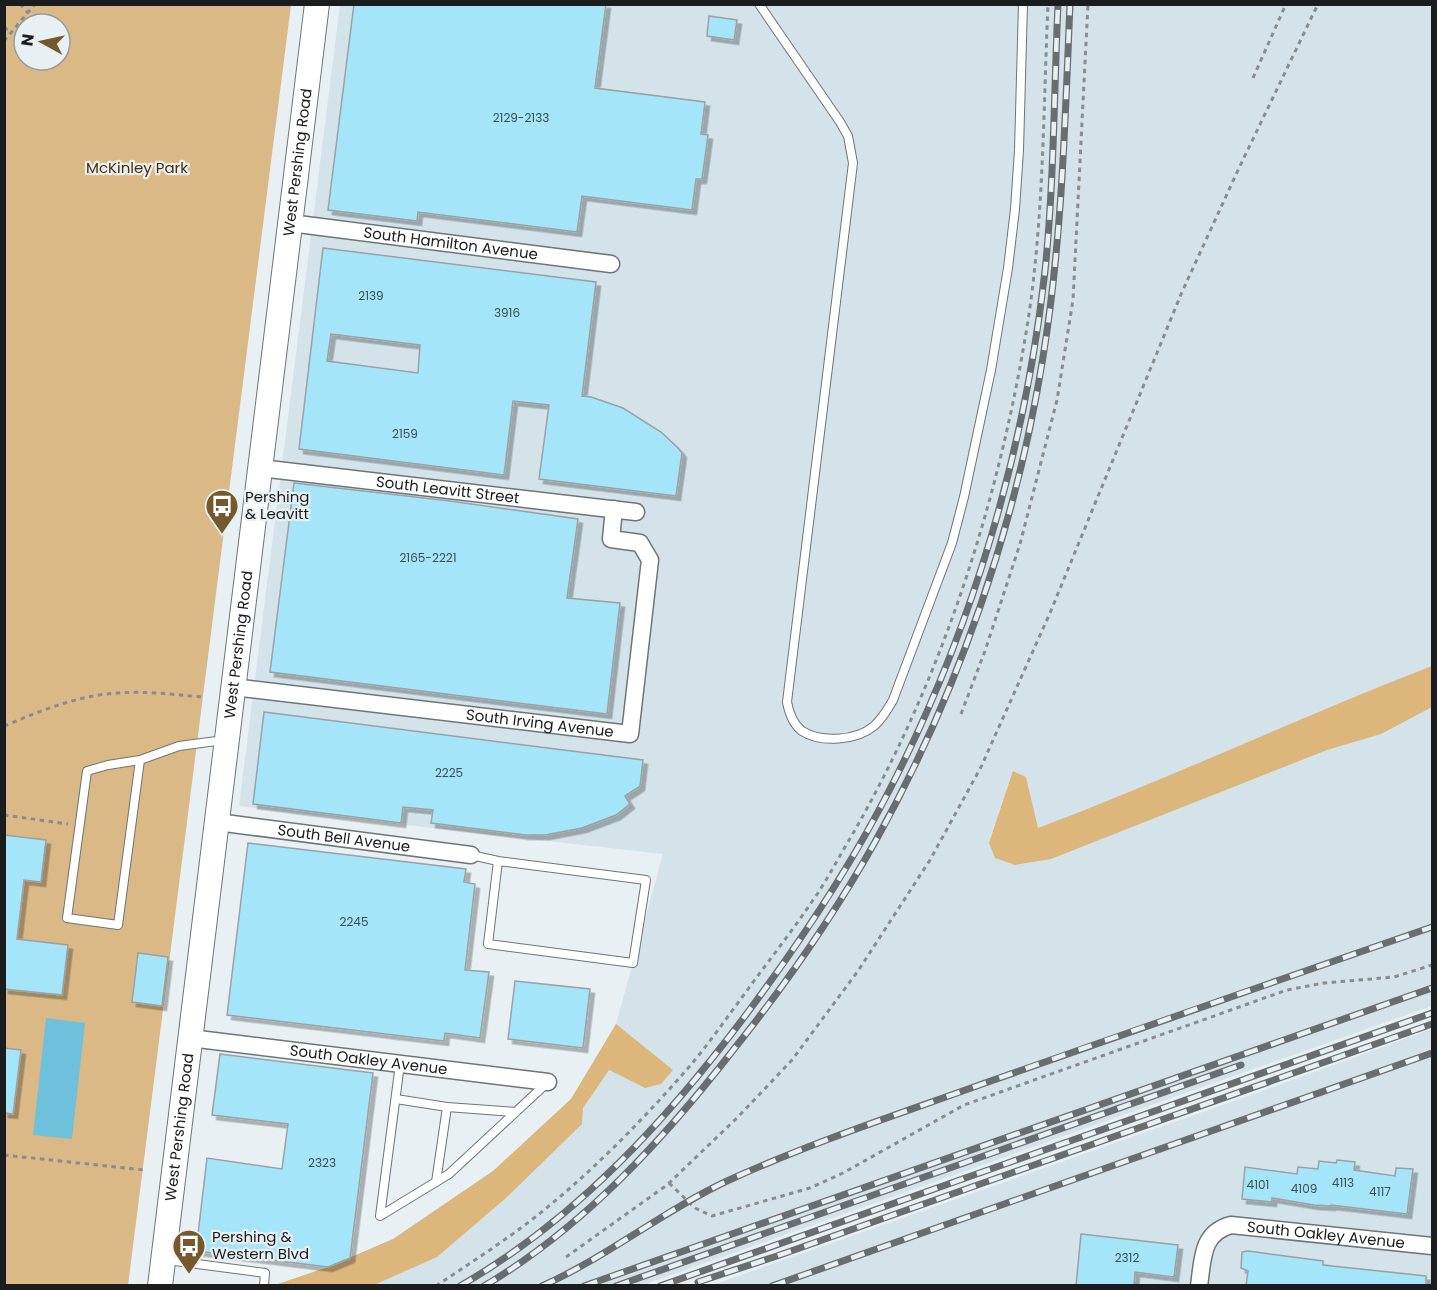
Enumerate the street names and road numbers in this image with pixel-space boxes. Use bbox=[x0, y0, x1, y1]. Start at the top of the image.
street label: West Pershing Road bbox=[278, 87, 317, 237]
street label: South Hamilton Avenue bbox=[362, 221, 539, 265]
street label: South Leavitt Street bbox=[375, 471, 521, 508]
street label: West Pershing Road bbox=[219, 570, 257, 720]
street label: South Irving Avenue bbox=[465, 704, 615, 742]
street label: South Bell Avenue bbox=[276, 819, 412, 857]
street label: South Oakley Avenue bbox=[289, 1039, 449, 1080]
street label: West Pershing Road bbox=[159, 1052, 198, 1202]
street label: South Oakley Avenue bbox=[1246, 1216, 1406, 1253]

